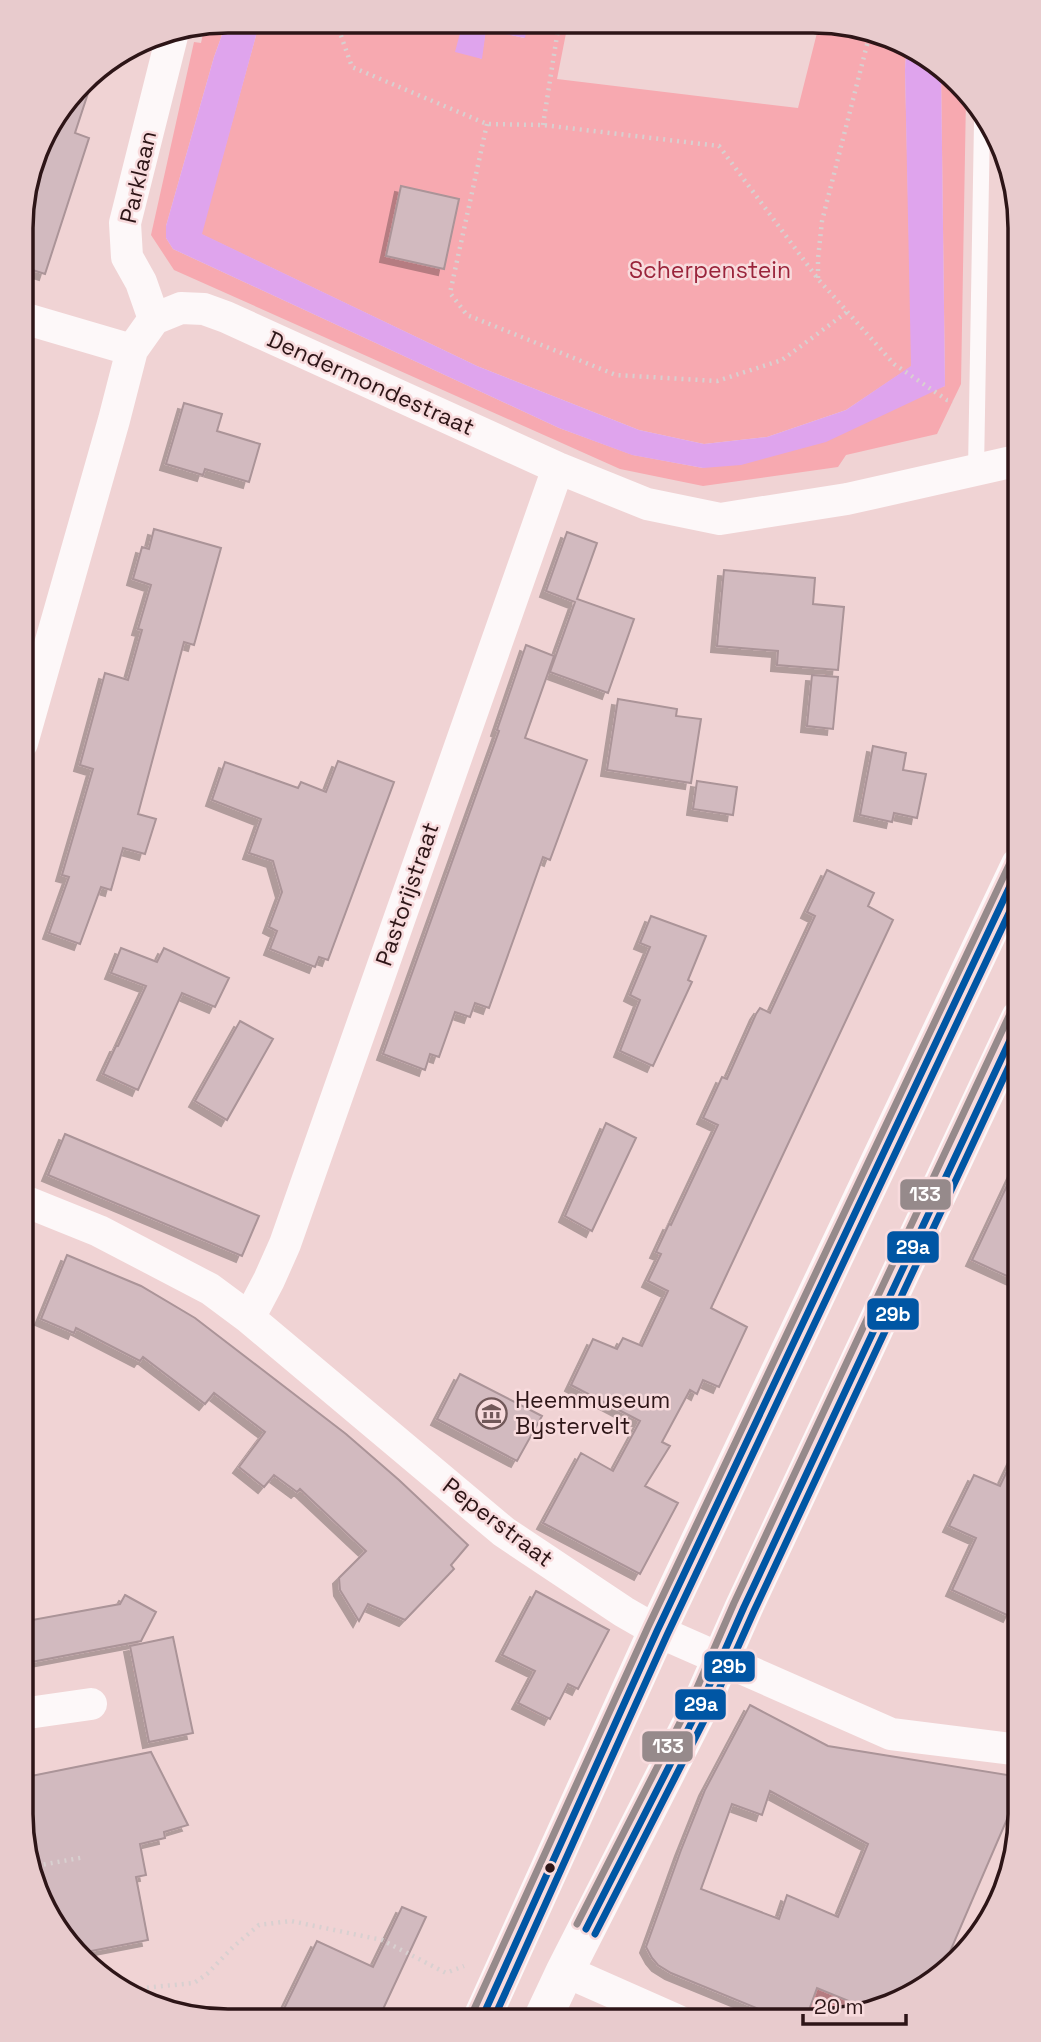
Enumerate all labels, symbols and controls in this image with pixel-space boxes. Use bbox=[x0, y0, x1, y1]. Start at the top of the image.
street label: Parklaan bbox=[113, 128, 163, 226]
park label: Scherpenstein bbox=[629, 255, 791, 285]
street label: Dendermondestraat bbox=[263, 324, 479, 442]
street label: Pastorijstraat bbox=[368, 818, 446, 970]
line badge: 133 bbox=[899, 1178, 952, 1211]
text: 133 bbox=[909, 1182, 941, 1207]
line badge: 29a bbox=[886, 1230, 940, 1264]
text: 29a bbox=[896, 1235, 930, 1260]
line badge: 29b bbox=[866, 1297, 920, 1331]
text: 29b bbox=[875, 1302, 911, 1327]
place label: Heemmuseum Bystervelt bbox=[515, 1385, 670, 1441]
museum icon: Heemmuseum Bystervelt bbox=[475, 1396, 509, 1430]
street label: Peperstraat bbox=[437, 1471, 559, 1573]
line badge: 29b bbox=[703, 1650, 756, 1683]
text: 29b bbox=[711, 1654, 747, 1679]
line badge: 29a bbox=[674, 1688, 727, 1721]
text: 29a bbox=[684, 1692, 718, 1717]
line badge: 133 bbox=[641, 1730, 694, 1763]
text: 133 bbox=[652, 1734, 684, 1759]
unlabelled marker bbox=[543, 1861, 557, 1875]
scale bar bbox=[803, 1982, 906, 2026]
text: 20 m bbox=[814, 1993, 864, 2020]

